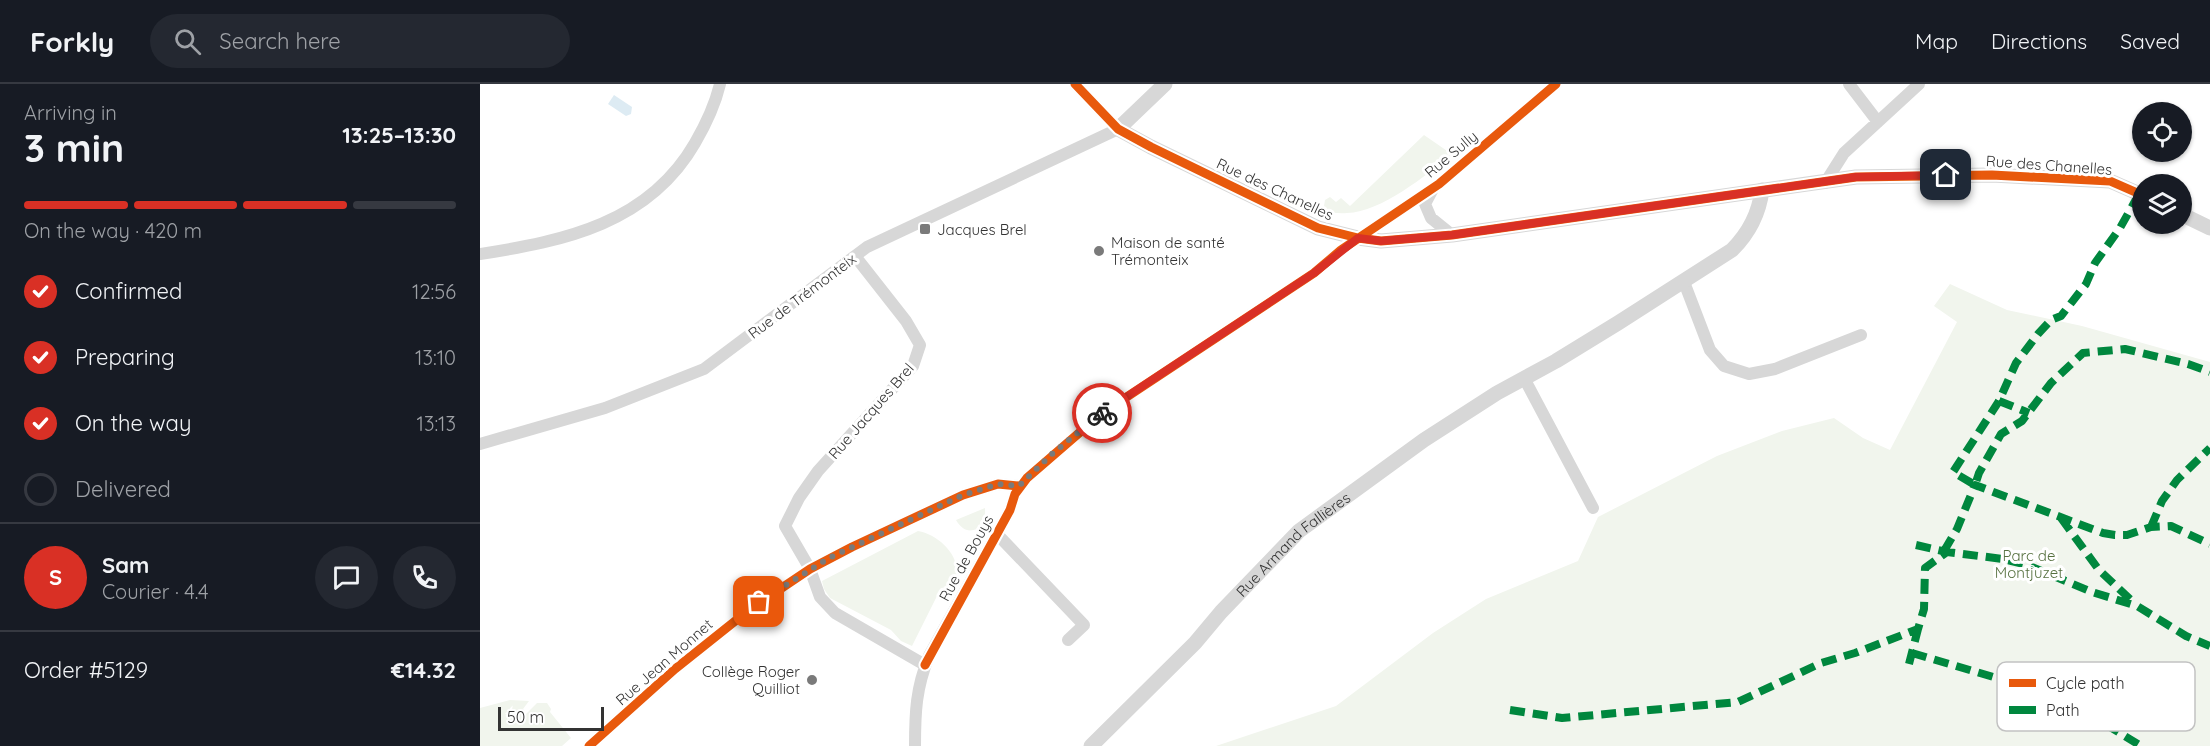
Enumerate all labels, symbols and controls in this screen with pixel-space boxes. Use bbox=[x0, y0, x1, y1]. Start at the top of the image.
search box bbox=[150, 14, 570, 68]
text: Forkly bbox=[30, 24, 114, 59]
icon: search bbox=[171, 25, 204, 58]
text: Search here bbox=[219, 27, 341, 55]
text: Map bbox=[1915, 28, 1958, 54]
text: Directions bbox=[1991, 28, 2087, 54]
text: Saved bbox=[2120, 28, 2180, 54]
text: Arriving in bbox=[24, 100, 117, 125]
map controls bbox=[2132, 102, 2192, 234]
button: locate bbox=[2132, 102, 2192, 162]
text: 13:25–13:30 bbox=[342, 121, 456, 149]
text: 3 min bbox=[24, 123, 124, 172]
street label: Rue Sully bbox=[1421, 126, 1481, 182]
pin bbox=[1920, 149, 1971, 200]
street label: Rue des Chanelles bbox=[1985, 151, 2113, 179]
street label: Rue des Chanelles bbox=[1214, 154, 1336, 224]
icon: home bbox=[1929, 158, 1962, 191]
button: layers bbox=[2132, 174, 2192, 234]
text: On the way · 420 m bbox=[24, 218, 202, 243]
place label: Jacques Brel bbox=[937, 220, 1027, 239]
marker: Jacques Brel bbox=[918, 222, 932, 236]
place label: Maison de santé Trémonteix bbox=[1111, 233, 1225, 269]
marker: Maison de santé Trémonteix bbox=[1092, 244, 1106, 258]
street label: Rue de Trémonteix bbox=[744, 249, 860, 343]
icon: check bbox=[24, 275, 57, 308]
text: Confirmed bbox=[75, 277, 182, 305]
text: 12:56 bbox=[412, 279, 456, 304]
icon: check bbox=[24, 341, 57, 374]
text: Preparing bbox=[75, 343, 175, 371]
text: 13:10 bbox=[415, 345, 456, 370]
street label: Rue Jacques Brel bbox=[824, 359, 918, 463]
courier bbox=[1072, 383, 1132, 443]
icon: bike bbox=[1086, 397, 1119, 430]
icon: check bbox=[24, 407, 57, 440]
text: On the way bbox=[75, 409, 191, 437]
text: 13:13 bbox=[417, 411, 456, 436]
text: Delivered bbox=[75, 475, 171, 503]
street label: Rue Armand Fallières bbox=[1232, 488, 1354, 600]
street label: Rue de Bouys bbox=[935, 512, 997, 604]
button: chat bbox=[315, 546, 378, 609]
button: phone bbox=[393, 546, 456, 609]
park label: Parc de Montjuzet bbox=[1995, 546, 2063, 582]
text: Sam bbox=[102, 551, 149, 579]
text: S bbox=[49, 563, 62, 591]
pin bbox=[733, 576, 784, 627]
text: Courier · 4.4 bbox=[102, 579, 208, 604]
icon: bag bbox=[742, 585, 775, 618]
street label: Rue Jean Monnet bbox=[612, 615, 716, 709]
text: Order #5129 bbox=[24, 656, 148, 684]
text: €14.32 bbox=[391, 656, 456, 684]
place label: Collège Roger Quilliot bbox=[702, 662, 800, 698]
legend bbox=[1997, 662, 2195, 731]
marker: Collège Roger Quilliot bbox=[805, 673, 819, 687]
text: Cycle path bbox=[2046, 673, 2125, 693]
text: Path bbox=[2046, 700, 2080, 720]
scale bar bbox=[498, 704, 604, 732]
text: 50 m bbox=[507, 707, 544, 727]

